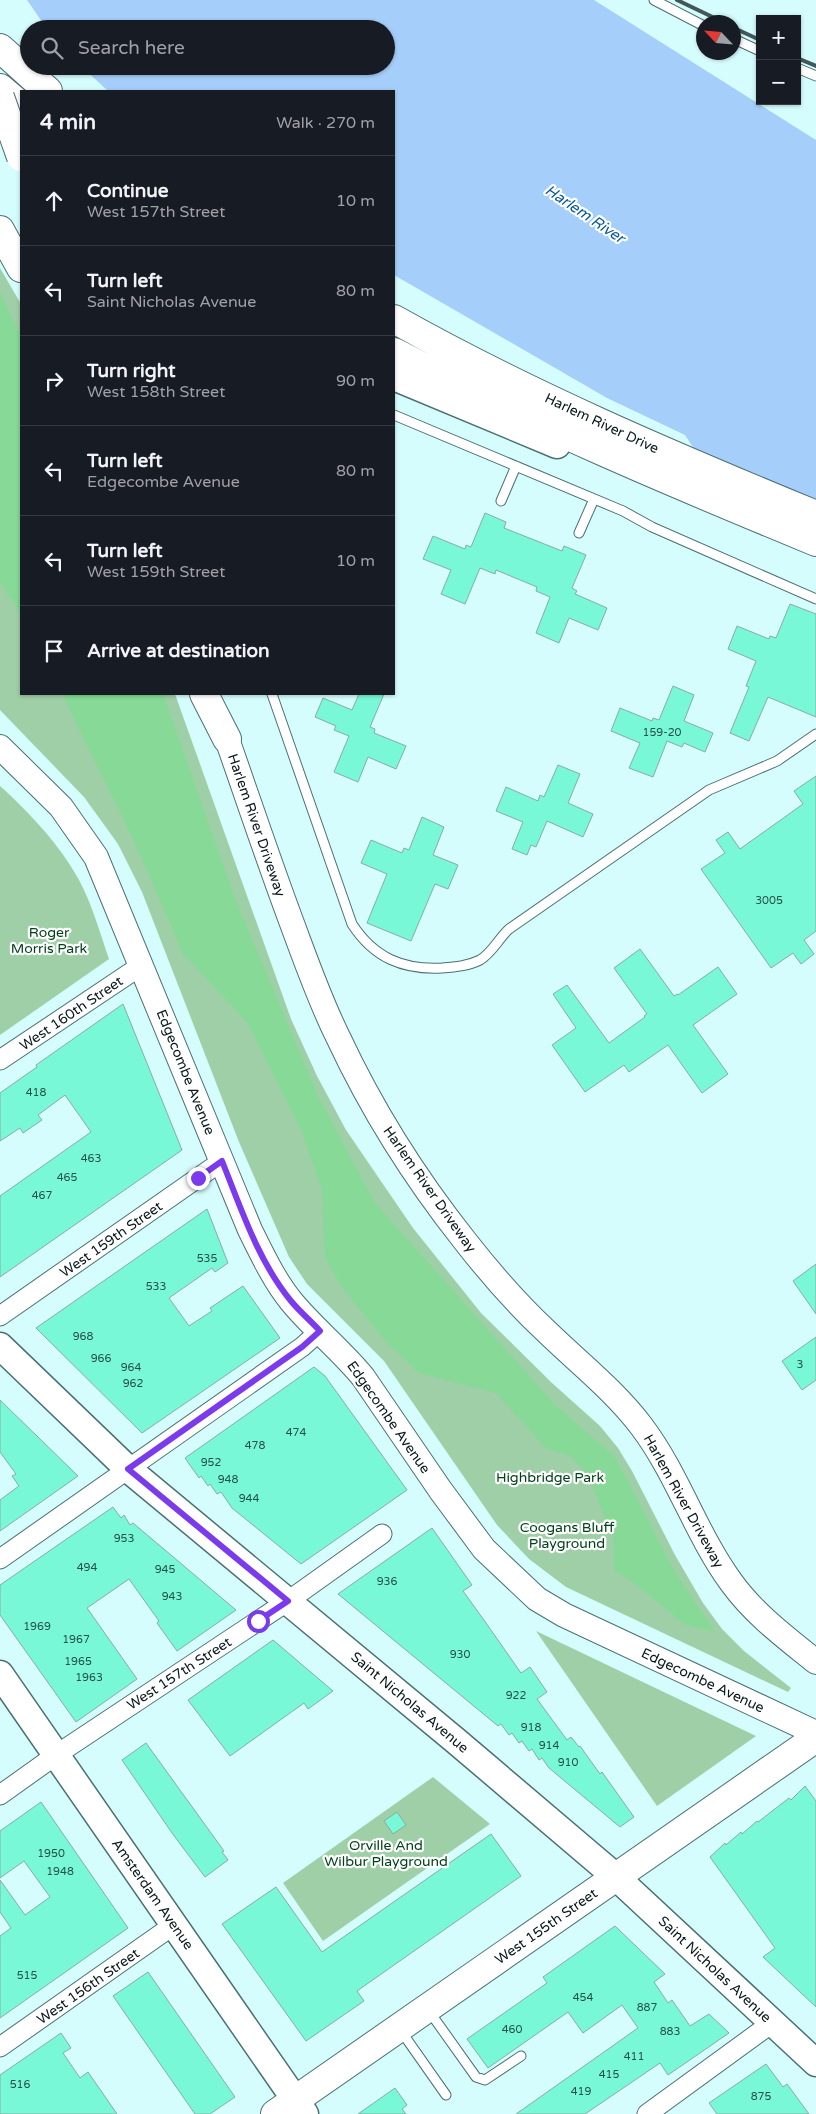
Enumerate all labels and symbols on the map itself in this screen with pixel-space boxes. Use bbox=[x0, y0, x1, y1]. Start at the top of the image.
north arrow bbox=[696, 15, 741, 60]
water label: Harlem River bbox=[542, 181, 630, 248]
street label: Harlem River Drive bbox=[542, 390, 662, 457]
house number: 159-20 bbox=[642, 726, 682, 739]
street label: Harlem River Driveway bbox=[224, 751, 289, 899]
house number: 3005 bbox=[755, 894, 783, 907]
park label: Roger Morris Park bbox=[11, 924, 88, 957]
street label: West 160th Street bbox=[16, 972, 127, 1054]
street label: Edgecombe Avenue bbox=[153, 1007, 218, 1137]
house number: 418 bbox=[26, 1086, 46, 1099]
street label: Harlem River Driveway bbox=[380, 1123, 480, 1256]
house number: 463 bbox=[81, 1152, 101, 1165]
route end bbox=[187, 1167, 210, 1190]
house number: 465 bbox=[57, 1171, 77, 1184]
house number: 467 bbox=[32, 1189, 52, 1202]
street label: West 159th Street bbox=[57, 1197, 166, 1281]
house number: 535 bbox=[197, 1252, 217, 1265]
house number: 533 bbox=[146, 1280, 166, 1293]
house number: 968 bbox=[73, 1330, 93, 1343]
house number: 966 bbox=[91, 1352, 111, 1365]
street label: Edgecombe Avenue bbox=[343, 1358, 434, 1477]
house number: 3 bbox=[797, 1358, 804, 1371]
house number: 964 bbox=[121, 1361, 141, 1374]
house number: 962 bbox=[123, 1377, 143, 1390]
house number: 474 bbox=[286, 1426, 306, 1439]
street label: Harlem River Driveway bbox=[640, 1431, 728, 1571]
house number: 478 bbox=[245, 1439, 265, 1452]
house number: 952 bbox=[201, 1456, 221, 1469]
park label: Highbridge Park bbox=[496, 1469, 604, 1486]
house number: 948 bbox=[218, 1473, 238, 1486]
house number: 944 bbox=[239, 1492, 259, 1505]
park label: Coogans Bluff Playground bbox=[520, 1519, 614, 1552]
house number: 953 bbox=[114, 1532, 134, 1545]
house number: 494 bbox=[77, 1561, 97, 1574]
house number: 945 bbox=[155, 1563, 175, 1576]
house number: 936 bbox=[377, 1575, 397, 1588]
house number: 943 bbox=[162, 1590, 182, 1603]
route start bbox=[247, 1610, 270, 1633]
house number: 1969 bbox=[23, 1620, 51, 1633]
house number: 1967 bbox=[62, 1633, 90, 1646]
street label: West 157th Street bbox=[124, 1633, 235, 1714]
street label: Edgecombe Avenue bbox=[639, 1645, 767, 1716]
street label: Saint Nicholas Avenue bbox=[347, 1648, 472, 1757]
house number: 930 bbox=[450, 1648, 470, 1661]
house number: 1965 bbox=[64, 1655, 92, 1668]
house number: 1963 bbox=[75, 1671, 103, 1684]
house number: 922 bbox=[506, 1689, 526, 1702]
house number: 918 bbox=[521, 1721, 541, 1734]
house number: 914 bbox=[539, 1739, 559, 1752]
house number: 910 bbox=[558, 1756, 578, 1769]
street label: Amsterdam Avenue bbox=[108, 1836, 197, 1953]
park label: Orville And Wilbur Playground bbox=[324, 1837, 448, 1870]
house number: 1950 bbox=[37, 1847, 65, 1860]
house number: 1948 bbox=[46, 1865, 74, 1878]
street label: West 155th Street bbox=[492, 1884, 601, 1968]
street label: Saint Nicholas Avenue bbox=[655, 1913, 775, 2026]
street label: West 156th Street bbox=[34, 1944, 143, 2028]
house number: 515 bbox=[17, 1969, 37, 1982]
house number: 454 bbox=[573, 1991, 593, 2004]
house number: 887 bbox=[637, 2001, 657, 2014]
house number: 460 bbox=[502, 2023, 522, 2036]
house number: 883 bbox=[660, 2025, 680, 2038]
house number: 411 bbox=[624, 2050, 644, 2063]
house number: 415 bbox=[599, 2068, 619, 2081]
house number: 516 bbox=[10, 2078, 30, 2091]
house number: 419 bbox=[571, 2085, 591, 2098]
house number: 875 bbox=[751, 2090, 771, 2103]

